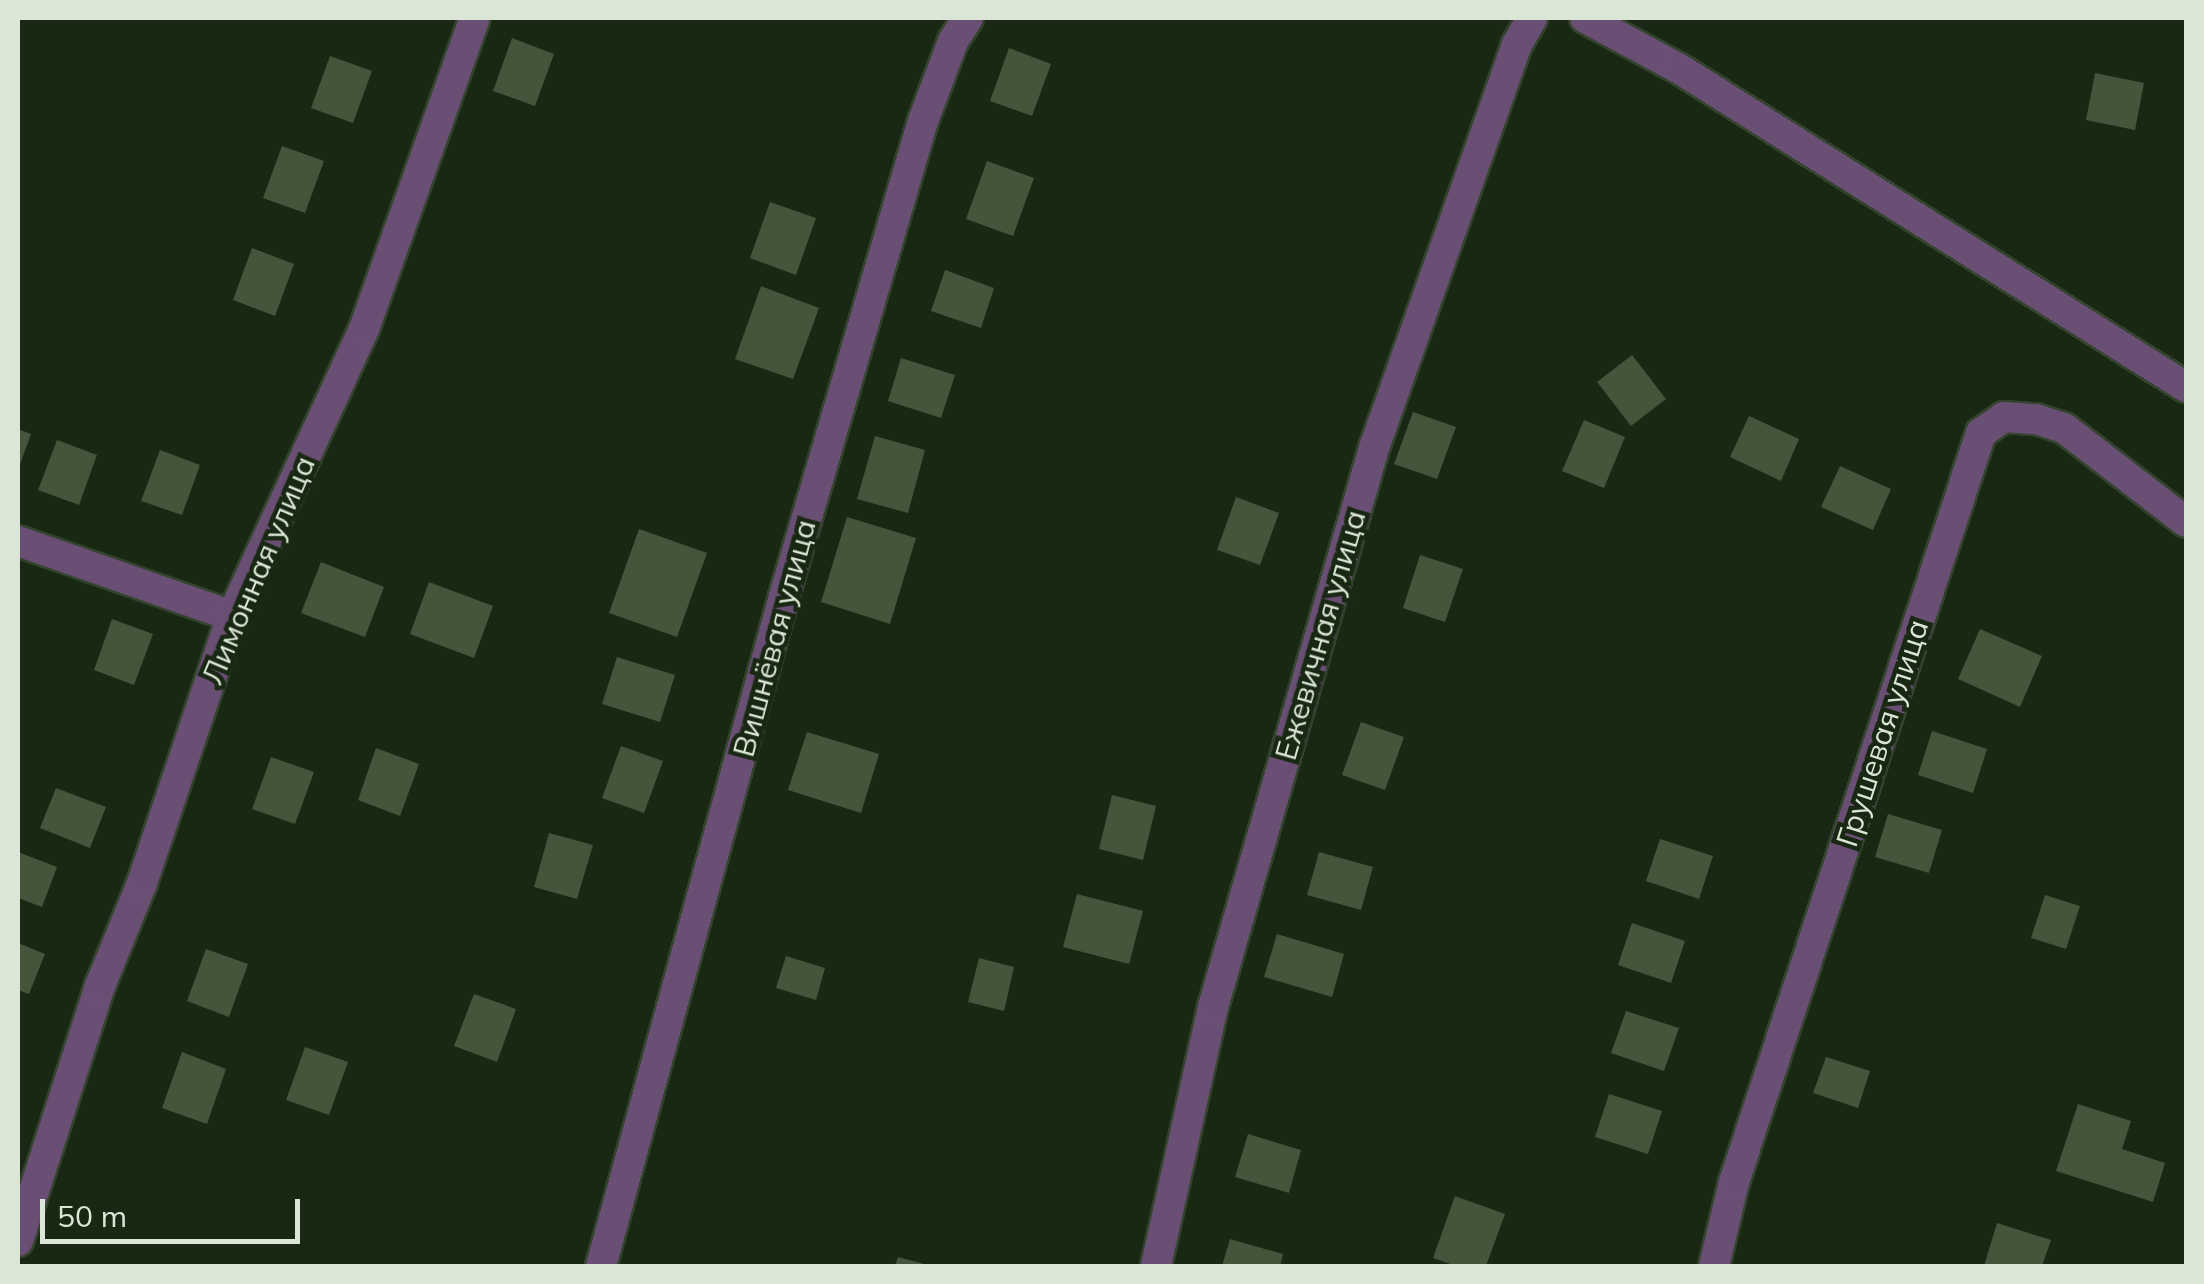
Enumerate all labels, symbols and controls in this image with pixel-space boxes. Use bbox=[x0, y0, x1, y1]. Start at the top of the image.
street label: Лимонная улица bbox=[194, 451, 322, 689]
street label: Ежевичная улица bbox=[1267, 506, 1373, 764]
street label: Вишнёвая улица bbox=[725, 515, 823, 761]
street label: Грушевая улица bbox=[1828, 615, 1936, 851]
scale bar bbox=[45, 1179, 305, 1241]
text: 50 m bbox=[57, 1197, 127, 1235]

